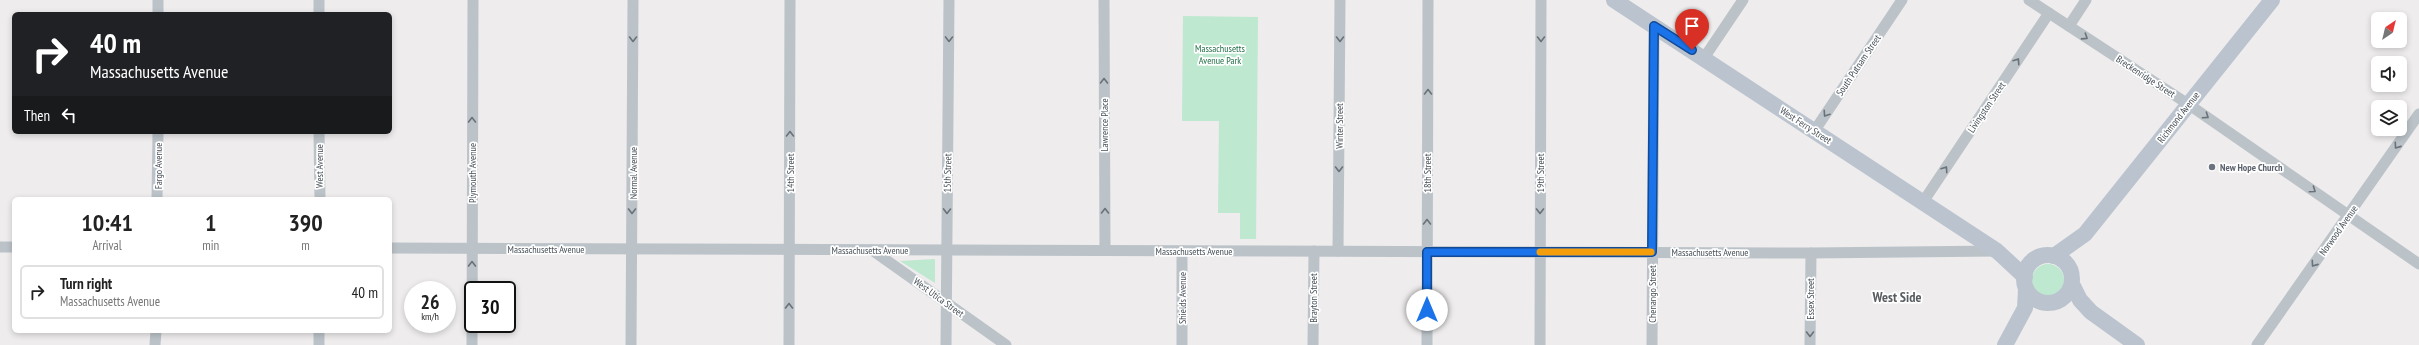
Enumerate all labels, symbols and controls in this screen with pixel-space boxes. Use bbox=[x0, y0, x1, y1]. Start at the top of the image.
pin bbox=[1675, 9, 1709, 50]
north arrow bbox=[2371, 12, 2407, 48]
map controls bbox=[2371, 12, 2407, 136]
icon: arrive bbox=[1681, 15, 1703, 37]
text: 40 m bbox=[90, 24, 141, 61]
icon: right bbox=[24, 28, 76, 80]
street label: South Putnam Street bbox=[1833, 32, 1884, 98]
one-way arrow bbox=[2081, 32, 2088, 39]
one-way arrow bbox=[629, 36, 637, 42]
one-way arrow bbox=[945, 36, 953, 42]
one-way arrow bbox=[1336, 36, 1344, 42]
one-way arrow bbox=[1537, 36, 1545, 42]
park label: Massachusetts Avenue Park bbox=[1195, 42, 1246, 67]
street label: Breckenridge Street bbox=[2114, 52, 2178, 100]
button: sound bbox=[2371, 56, 2407, 92]
one-way arrow bbox=[2012, 58, 2020, 65]
text: Massachusetts Avenue bbox=[90, 60, 229, 83]
one-way arrow bbox=[1100, 78, 1108, 84]
street label: Livingston Street bbox=[1965, 79, 2008, 135]
one-way arrow bbox=[1424, 89, 1432, 95]
street label: Richmond Avenue bbox=[2154, 89, 2202, 146]
street label: Lawrence Place bbox=[1098, 98, 1111, 152]
button: layers bbox=[2371, 100, 2407, 136]
street label: Winter Street bbox=[1333, 103, 1346, 149]
icon: left bbox=[58, 104, 80, 126]
street label: West Ferry Street bbox=[1778, 104, 1834, 147]
text: Then bbox=[24, 106, 50, 125]
one-way arrow bbox=[1823, 110, 1831, 117]
one-way arrow bbox=[2201, 111, 2208, 118]
one-way arrow bbox=[468, 117, 477, 123]
one-way arrow bbox=[786, 131, 794, 137]
one-way arrow bbox=[2394, 142, 2402, 149]
street label: Fargo Avenue bbox=[152, 143, 165, 189]
street label: Plymouth Avenue bbox=[466, 143, 479, 203]
street label: West Avenue bbox=[313, 144, 326, 188]
street label: Normal Avenue bbox=[627, 147, 640, 199]
street label: 14th Street bbox=[784, 153, 797, 192]
street label: 15th Street bbox=[941, 153, 954, 193]
street label: 18th Street bbox=[1421, 153, 1434, 192]
street label: 19th Street bbox=[1534, 153, 1547, 192]
place label: New Hope Church bbox=[2220, 161, 2283, 174]
marker: New Hope Church bbox=[2207, 162, 2217, 172]
one-way arrow bbox=[1335, 166, 1343, 172]
one-way arrow bbox=[1940, 167, 1947, 174]
one-way arrow bbox=[2308, 185, 2315, 192]
street label: Norwood Avenue bbox=[2316, 203, 2360, 258]
text: 10:41 bbox=[81, 207, 133, 238]
text: 1 bbox=[205, 207, 216, 238]
text: 390 bbox=[288, 207, 323, 238]
one-way arrow bbox=[628, 208, 636, 214]
one-way arrow bbox=[942, 208, 951, 214]
one-way arrow bbox=[1101, 208, 1109, 214]
one-way arrow bbox=[1536, 208, 1544, 214]
one-way arrow bbox=[1423, 219, 1431, 225]
text: Arrival bbox=[92, 237, 122, 254]
text: min bbox=[202, 237, 219, 254]
text: m bbox=[301, 237, 310, 254]
street label: Massachusetts Avenue bbox=[508, 243, 584, 256]
street label: Massachusetts Avenue bbox=[832, 244, 908, 257]
street label: Massachusetts Avenue bbox=[1156, 245, 1232, 258]
street label: Massachusetts Avenue bbox=[1672, 246, 1748, 259]
one-way arrow bbox=[2311, 260, 2319, 267]
one-way arrow bbox=[468, 261, 476, 267]
street label: Chenango Street bbox=[1646, 265, 1659, 323]
street label: Shields Avenue bbox=[1176, 272, 1189, 324]
street label: Brayton Street bbox=[1307, 273, 1320, 323]
text: Turn right bbox=[60, 274, 112, 293]
street label: West Utica Street bbox=[911, 275, 967, 320]
street label: Essex Street bbox=[1804, 278, 1817, 320]
icon: right bbox=[26, 281, 48, 303]
speed limit sign: 30 bbox=[464, 281, 516, 333]
text: 40 m bbox=[352, 283, 378, 302]
district label: West Side bbox=[1872, 288, 1921, 306]
text: 26 bbox=[420, 289, 440, 315]
position arrow bbox=[1406, 289, 1448, 331]
text: Massachusetts Avenue bbox=[60, 293, 160, 310]
one-way arrow bbox=[785, 303, 793, 309]
text: km/h bbox=[421, 310, 439, 323]
one-way arrow bbox=[1806, 331, 1814, 337]

